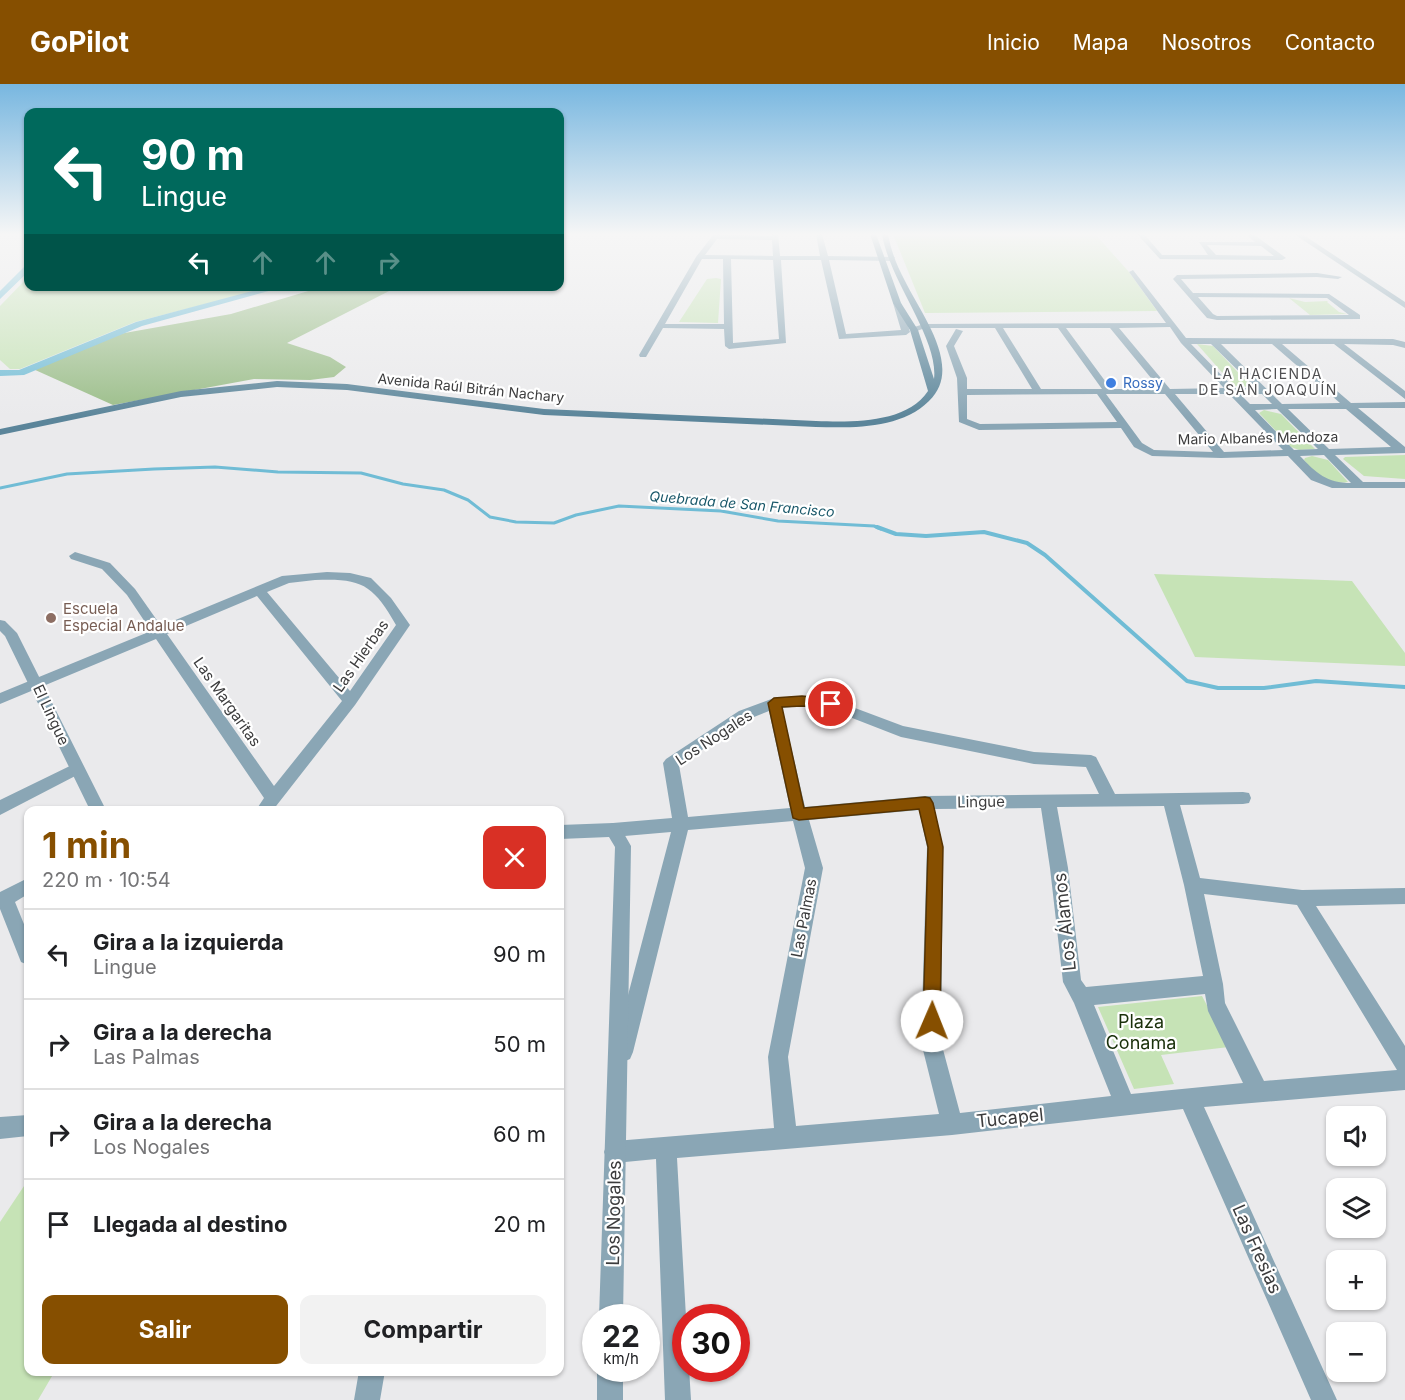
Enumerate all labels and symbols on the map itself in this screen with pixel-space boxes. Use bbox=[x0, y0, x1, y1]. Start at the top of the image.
district label: LA HACIENDA DE SAN JOAQUÍN bbox=[1198, 365, 1338, 398]
street label: Avenida Raúl Bitrán Nachary bbox=[377, 369, 565, 406]
place label: Rossy bbox=[1123, 374, 1163, 391]
marker: Rossy bbox=[1104, 376, 1118, 390]
street label: Mario Albanés Mendoza bbox=[1178, 428, 1338, 447]
water label: Quebrada de San Francisco bbox=[649, 487, 835, 520]
place label: Escuela Especial Andalue bbox=[63, 599, 184, 635]
marker: Escuela Especial Andalue bbox=[44, 611, 58, 625]
street label: Las Hierbas bbox=[329, 616, 393, 696]
street label: Las Margaritas bbox=[190, 653, 265, 750]
pin bbox=[805, 678, 856, 729]
street label: El Lingue bbox=[29, 681, 74, 748]
street label: Los Nogales bbox=[672, 706, 756, 769]
street label: Lingue bbox=[957, 792, 1005, 811]
street label: Los Álamos bbox=[1048, 872, 1080, 972]
street label: Las Palmas bbox=[787, 877, 820, 959]
position arrow bbox=[900, 989, 964, 1053]
park label: Plaza Conama bbox=[1106, 1011, 1176, 1053]
street label: Tucapel bbox=[975, 1104, 1045, 1131]
street label: Los Nogales bbox=[602, 1160, 625, 1266]
street label: Las Fresias bbox=[1228, 1201, 1286, 1297]
speed limit sign: 30 bbox=[672, 1304, 750, 1382]

